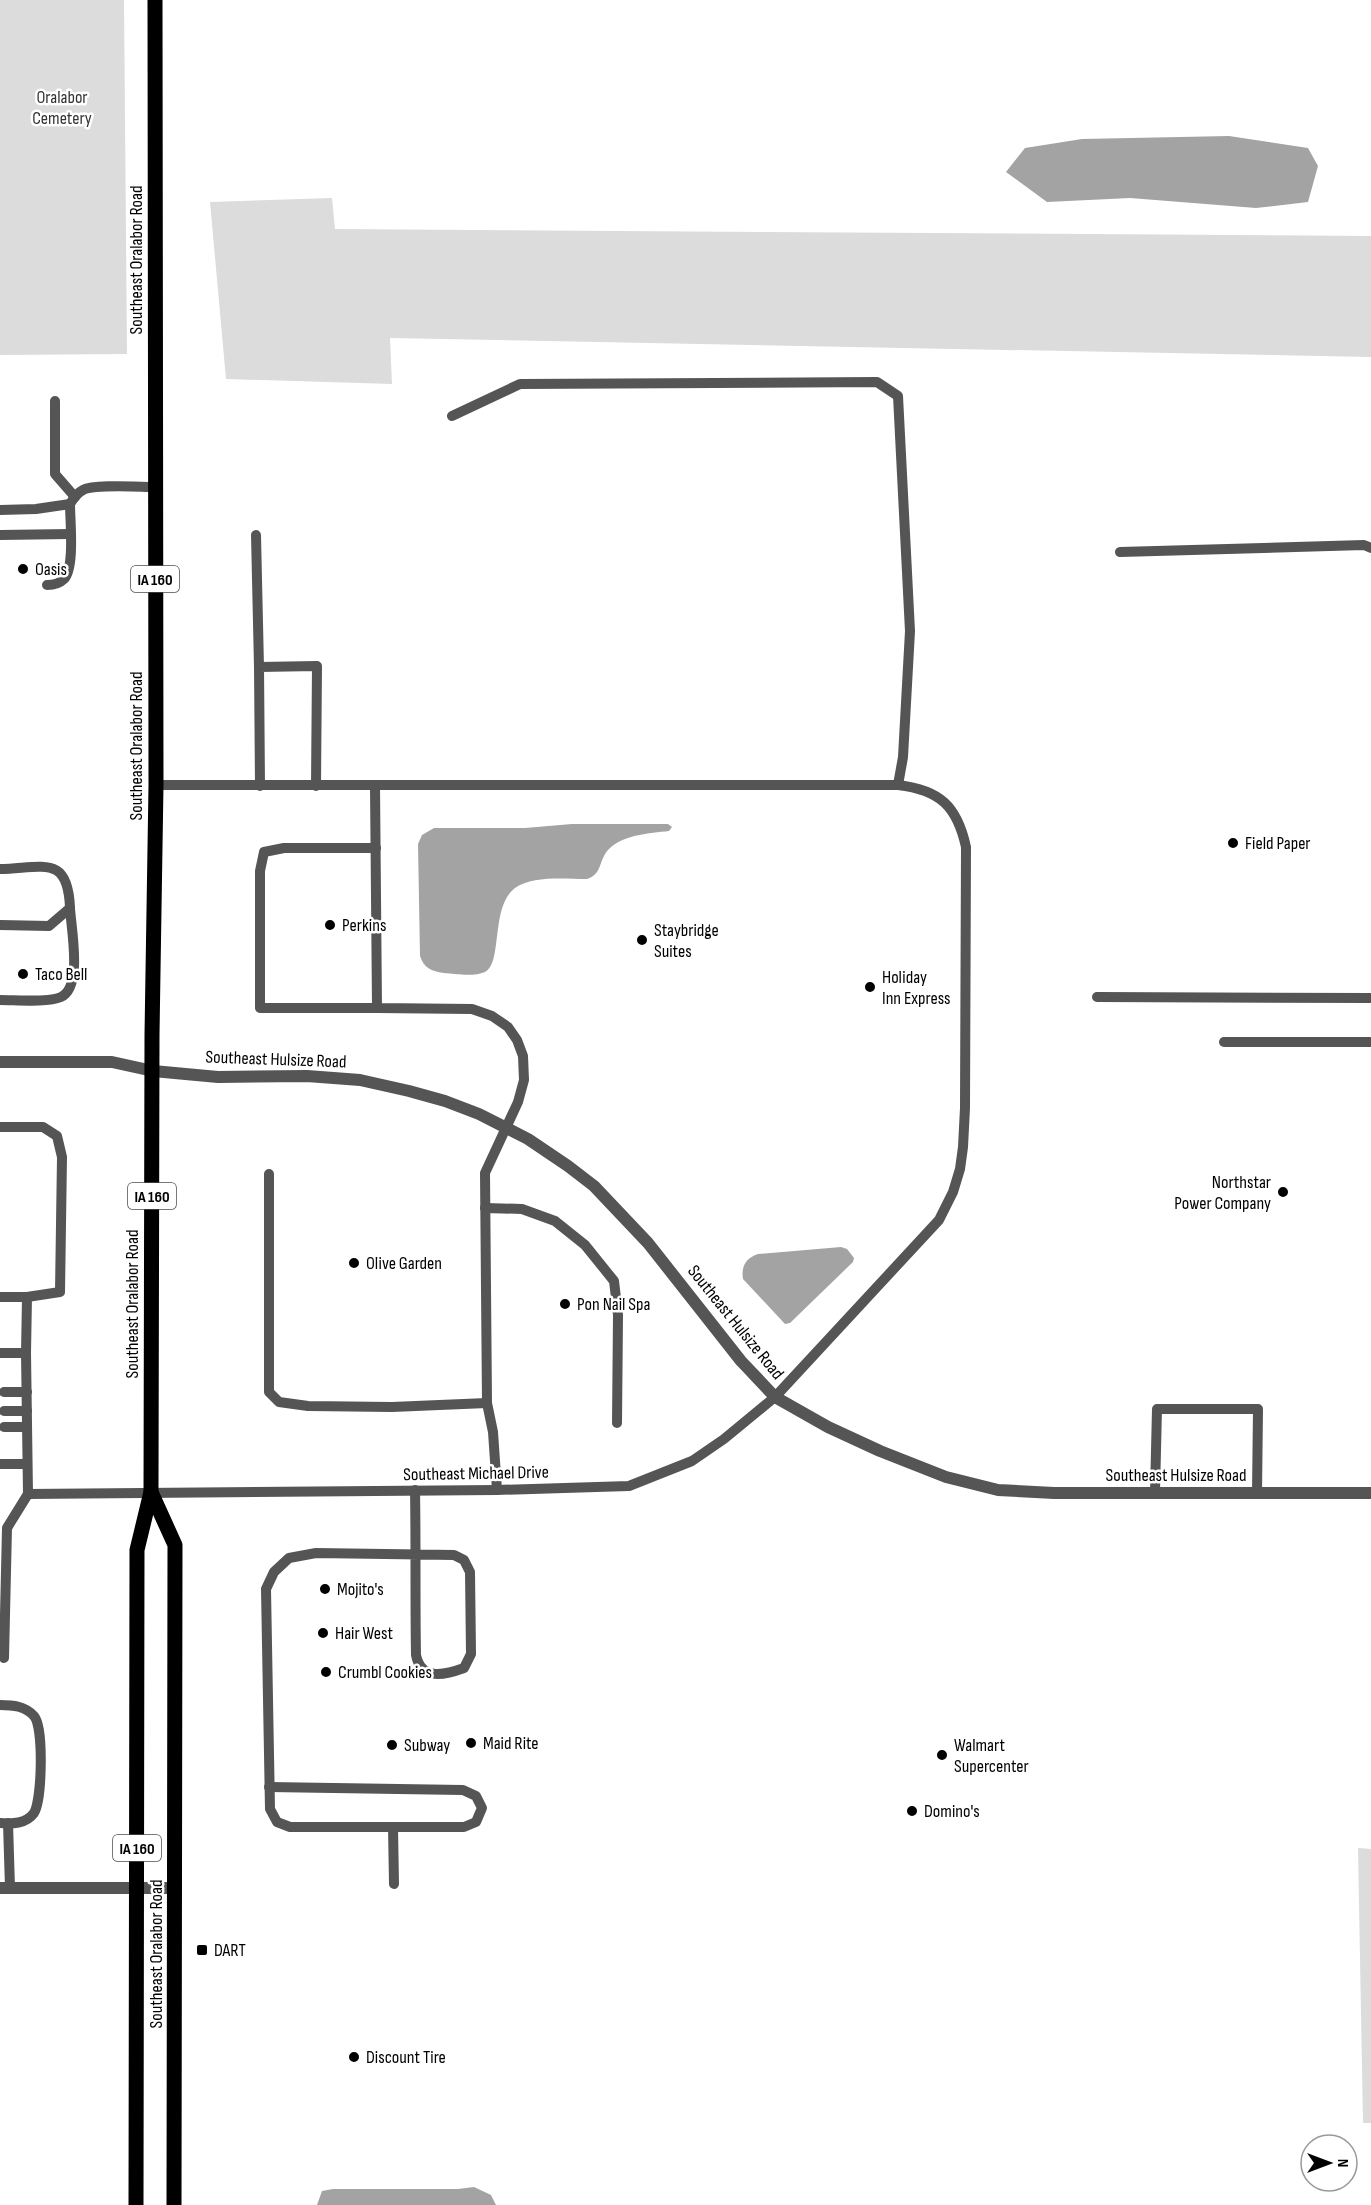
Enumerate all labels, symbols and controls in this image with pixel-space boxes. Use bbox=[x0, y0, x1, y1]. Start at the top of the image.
park label: Oralabor Cemetery bbox=[32, 87, 92, 129]
street label: Southeast Oralabor Road bbox=[126, 186, 147, 334]
place label: Oasis bbox=[35, 559, 67, 580]
marker: Oasis bbox=[16, 562, 30, 576]
road number: IA 160 bbox=[131, 566, 179, 592]
street label: Southeast Oralabor Road bbox=[126, 672, 147, 820]
place label: Field Paper bbox=[1245, 833, 1311, 854]
marker: Field Paper bbox=[1226, 836, 1240, 850]
place label: Perkins bbox=[342, 915, 386, 936]
marker: Perkins bbox=[323, 918, 337, 932]
place label: Staybridge Suites bbox=[654, 920, 719, 962]
marker: Staybridge Suites bbox=[635, 933, 649, 947]
place label: Taco Bell bbox=[35, 964, 87, 985]
marker: Taco Bell bbox=[16, 967, 30, 981]
place label: Holiday Inn Express bbox=[882, 967, 950, 1009]
marker: Holiday Inn Express bbox=[863, 980, 877, 994]
street label: Southeast Hulsize Road bbox=[205, 1047, 347, 1072]
place label: Northstar Power Company bbox=[1174, 1172, 1271, 1214]
road number: IA 160 bbox=[128, 1183, 176, 1209]
marker: Northstar Power Company bbox=[1276, 1185, 1290, 1199]
street label: Southeast Oralabor Road bbox=[122, 1230, 143, 1378]
place label: Olive Garden bbox=[366, 1253, 442, 1274]
marker: Olive Garden bbox=[347, 1256, 361, 1270]
street label: Southeast Hulsize Road bbox=[683, 1261, 788, 1384]
place label: Pon Nail Spa bbox=[577, 1294, 650, 1315]
marker: Pon Nail Spa bbox=[558, 1297, 572, 1311]
street label: Southeast Michael Drive bbox=[403, 1462, 549, 1485]
street label: Southeast Hulsize Road bbox=[1106, 1465, 1247, 1486]
place label: Mojito's bbox=[337, 1579, 384, 1600]
marker: Mojito's bbox=[318, 1582, 332, 1596]
place label: Hair West bbox=[335, 1623, 394, 1644]
marker: Hair West bbox=[316, 1626, 330, 1640]
place label: Crumbl Cookies bbox=[338, 1662, 432, 1683]
marker: Crumbl Cookies bbox=[319, 1665, 333, 1679]
place label: Maid Rite bbox=[483, 1733, 539, 1754]
place label: Subway bbox=[404, 1735, 450, 1756]
place label: Walmart Supercenter bbox=[954, 1735, 1029, 1777]
marker: Maid Rite bbox=[464, 1736, 478, 1750]
marker: Subway bbox=[385, 1738, 399, 1752]
marker: Walmart Supercenter bbox=[935, 1748, 949, 1762]
place label: Domino's bbox=[924, 1801, 980, 1822]
marker: Domino's bbox=[905, 1804, 919, 1818]
road number: IA 160 bbox=[113, 1835, 161, 1861]
street label: Southeast Oralabor Road bbox=[146, 1880, 167, 2028]
place label: DART bbox=[214, 1940, 246, 1961]
marker: DART bbox=[195, 1943, 209, 1957]
place label: Discount Tire bbox=[366, 2047, 446, 2068]
marker: Discount Tire bbox=[347, 2050, 361, 2064]
north arrow bbox=[1299, 2133, 1359, 2193]
text: N bbox=[1333, 2159, 1352, 2167]

